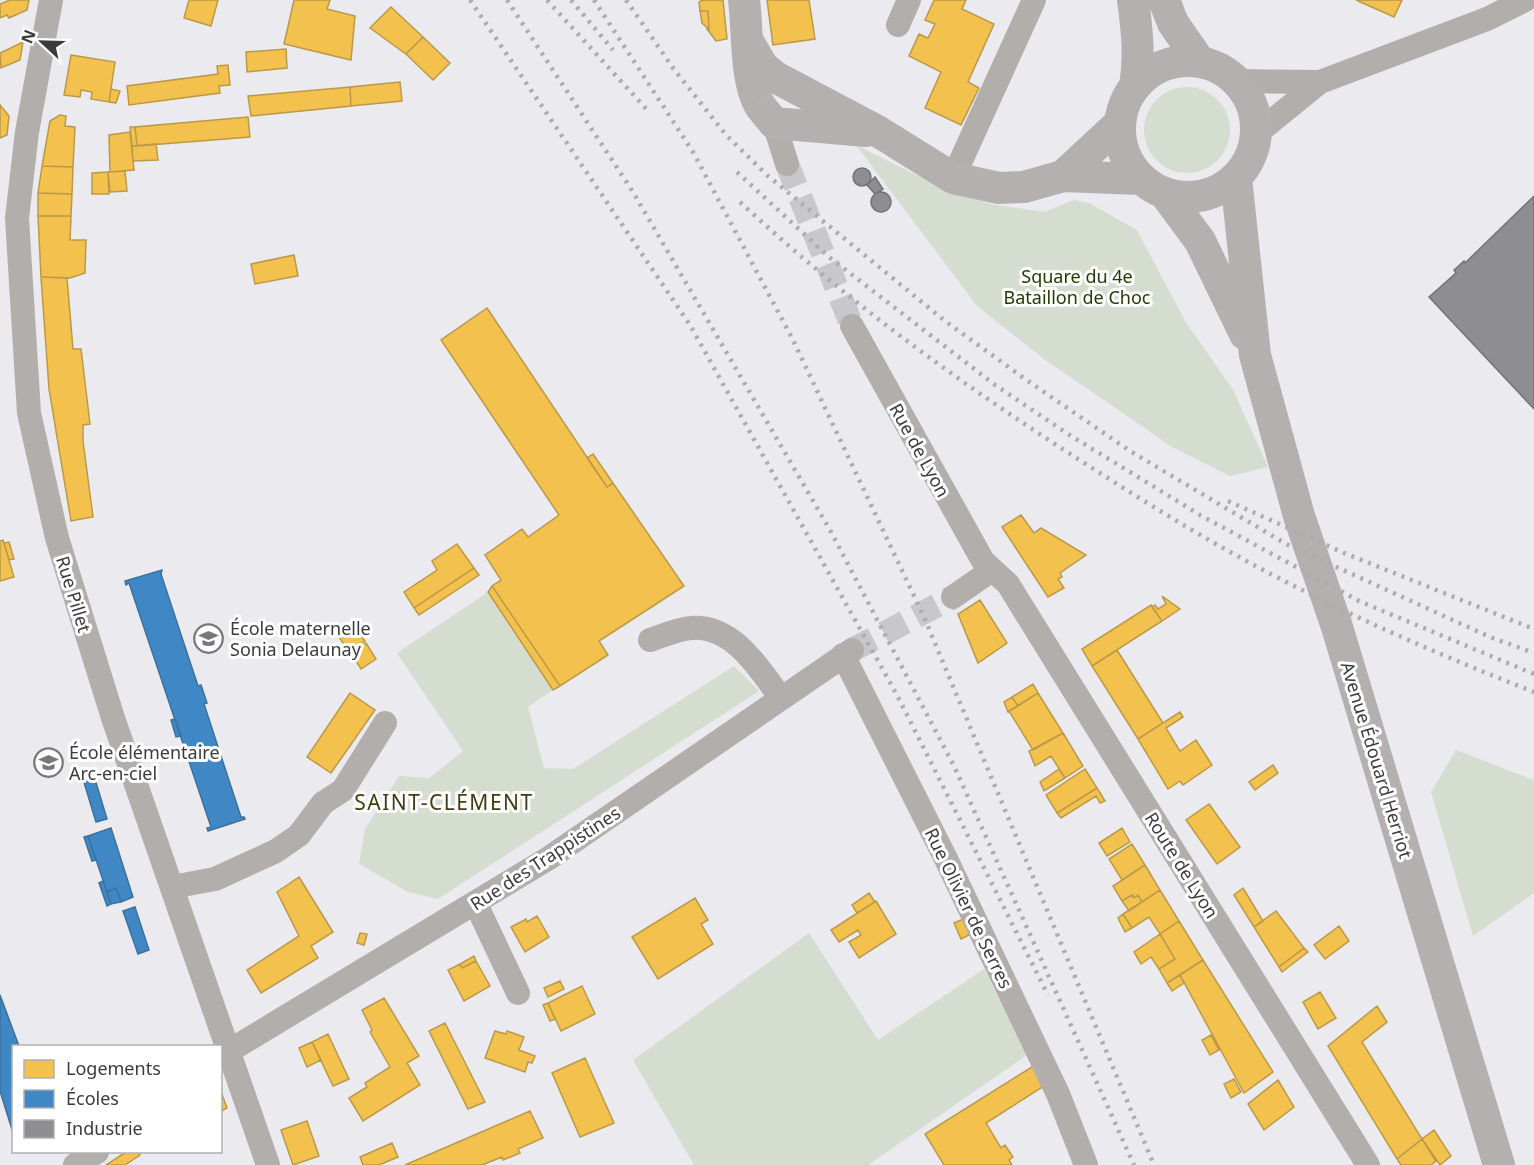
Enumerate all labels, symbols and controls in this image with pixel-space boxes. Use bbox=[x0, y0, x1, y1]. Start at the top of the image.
north arrow bbox=[12, 12, 72, 72]
text: N bbox=[15, 26, 41, 47]
park label: Square du 4e Bataillon de Choc bbox=[1004, 264, 1151, 309]
street label: Rue de Lyon bbox=[884, 399, 956, 501]
street label: Rue Pillet bbox=[51, 553, 97, 636]
place label: École maternelle Sonia Delaunay bbox=[230, 616, 371, 661]
school or university icon: École maternelle Sonia Delaunay bbox=[193, 622, 225, 654]
street label: Avenue Édouard Herriot bbox=[1336, 659, 1418, 862]
place label: École élémentaire Arc-en-ciel bbox=[69, 740, 220, 785]
school or university icon: École élémentaire Arc-en-ciel bbox=[32, 746, 64, 778]
district label: SAINT-CLÉMENT bbox=[354, 788, 534, 816]
street label: Rue des Trappistines bbox=[465, 800, 625, 916]
street label: Route de Lyon bbox=[1140, 807, 1224, 923]
street label: Rue Olivier de Serres bbox=[920, 824, 1018, 992]
legend bbox=[12, 1045, 222, 1153]
text: Logements bbox=[66, 1056, 161, 1080]
text: Écoles bbox=[66, 1086, 119, 1110]
text: Industrie bbox=[66, 1116, 143, 1140]

